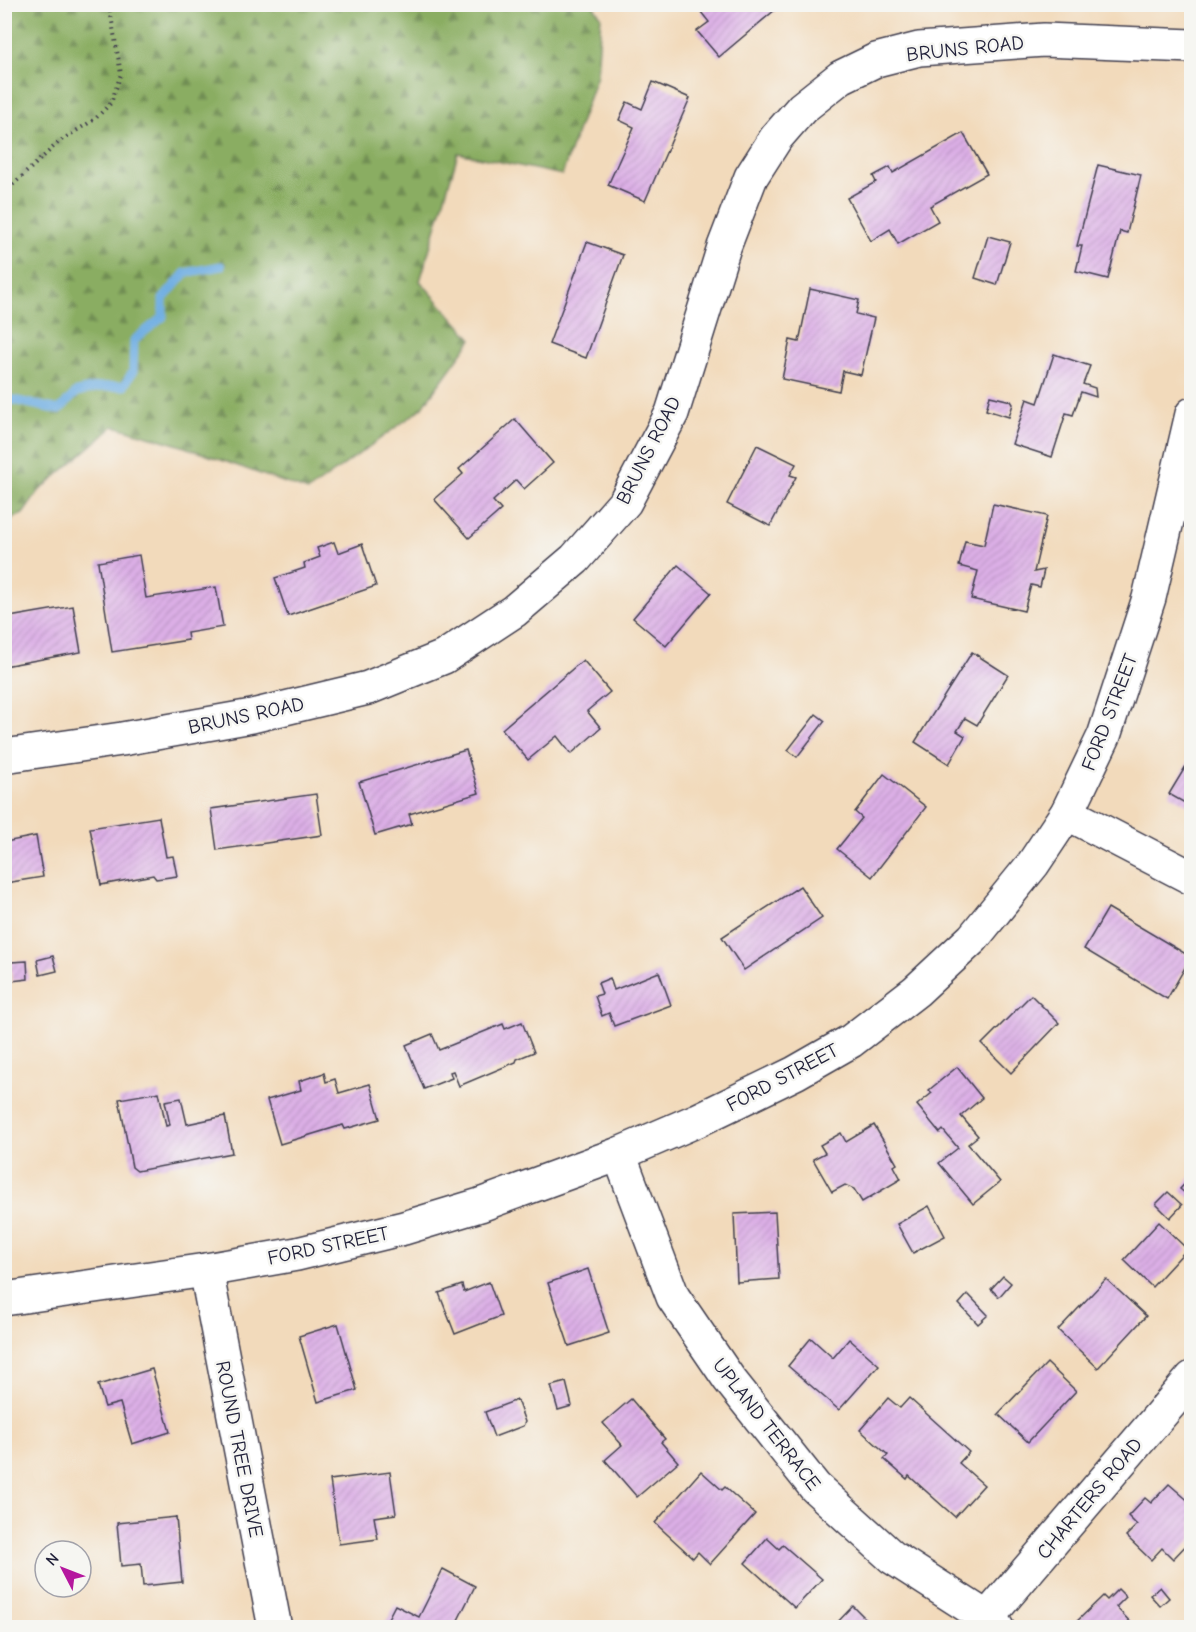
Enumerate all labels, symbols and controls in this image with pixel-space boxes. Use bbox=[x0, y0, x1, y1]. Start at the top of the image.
street label: BRUNS ROAD bbox=[905, 31, 1025, 66]
street label: BRUNS ROAD bbox=[611, 392, 685, 508]
street label: FORD STREET bbox=[1077, 650, 1142, 774]
street label: BRUNS ROAD bbox=[186, 692, 306, 739]
street label: FORD STREET bbox=[723, 1038, 842, 1116]
street label: FORD STREET bbox=[266, 1221, 391, 1270]
street label: UPLAND TERRACE bbox=[708, 1354, 825, 1495]
street label: ROUND TREE DRIVE bbox=[211, 1359, 268, 1539]
street label: CHARTERS ROAD bbox=[1032, 1433, 1147, 1564]
north arrow bbox=[33, 1539, 93, 1599]
text: N bbox=[42, 1550, 63, 1570]

